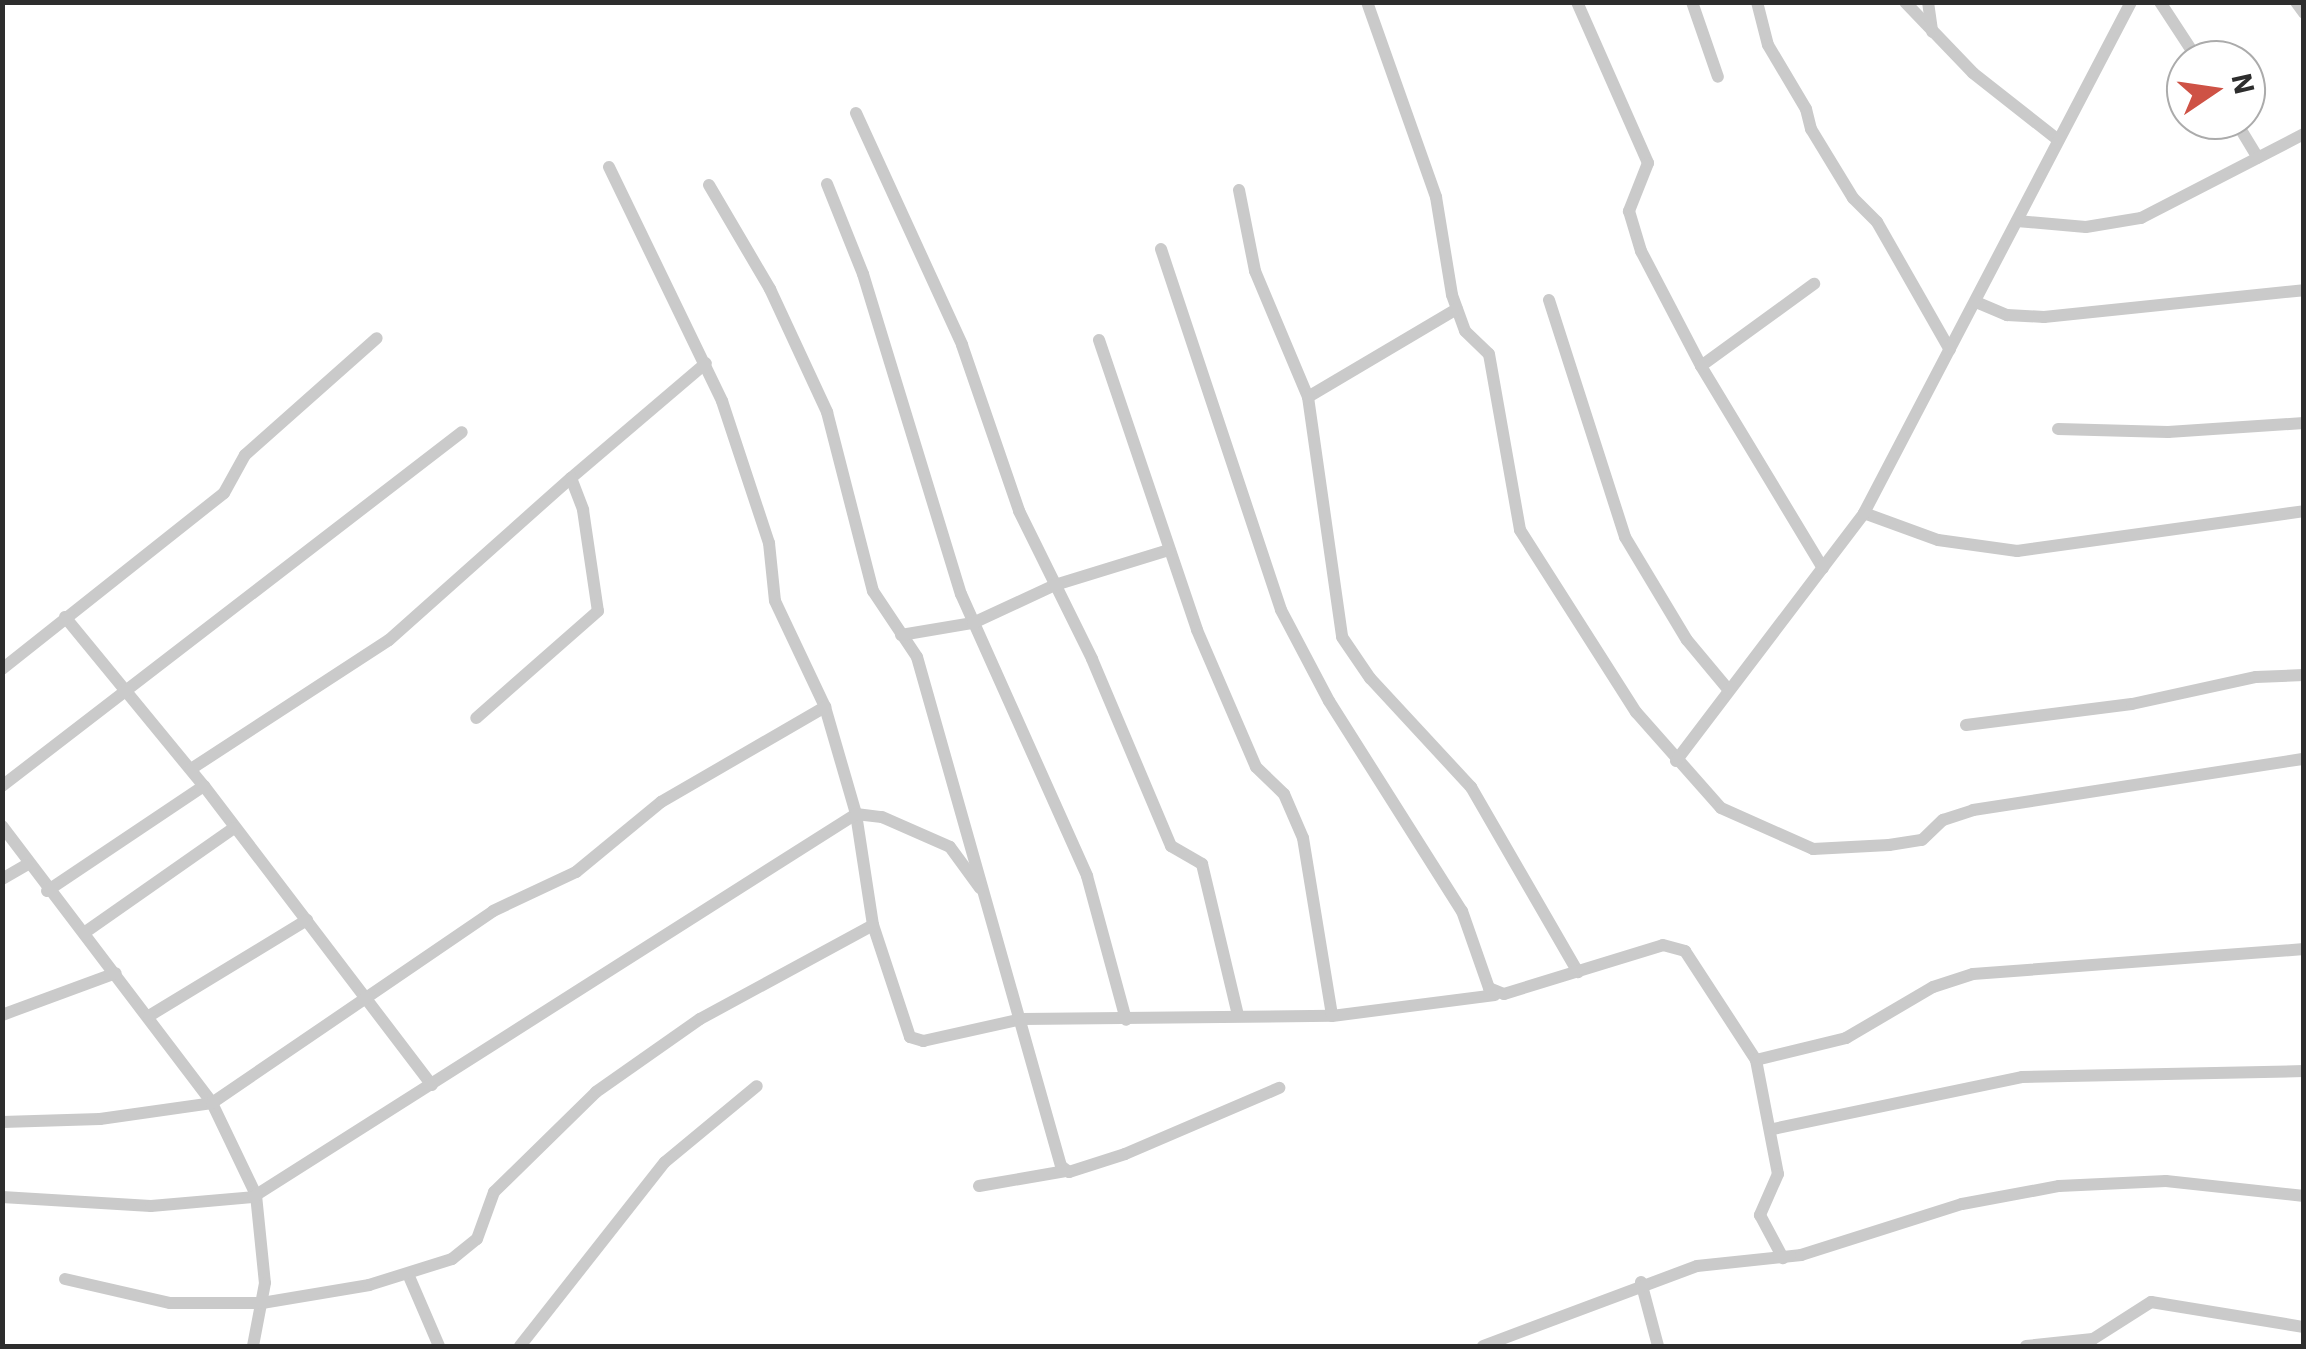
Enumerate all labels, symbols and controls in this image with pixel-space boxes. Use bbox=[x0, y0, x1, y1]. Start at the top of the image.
north arrow bbox=[2166, 40, 2266, 140]
text: N bbox=[2223, 70, 2264, 98]

